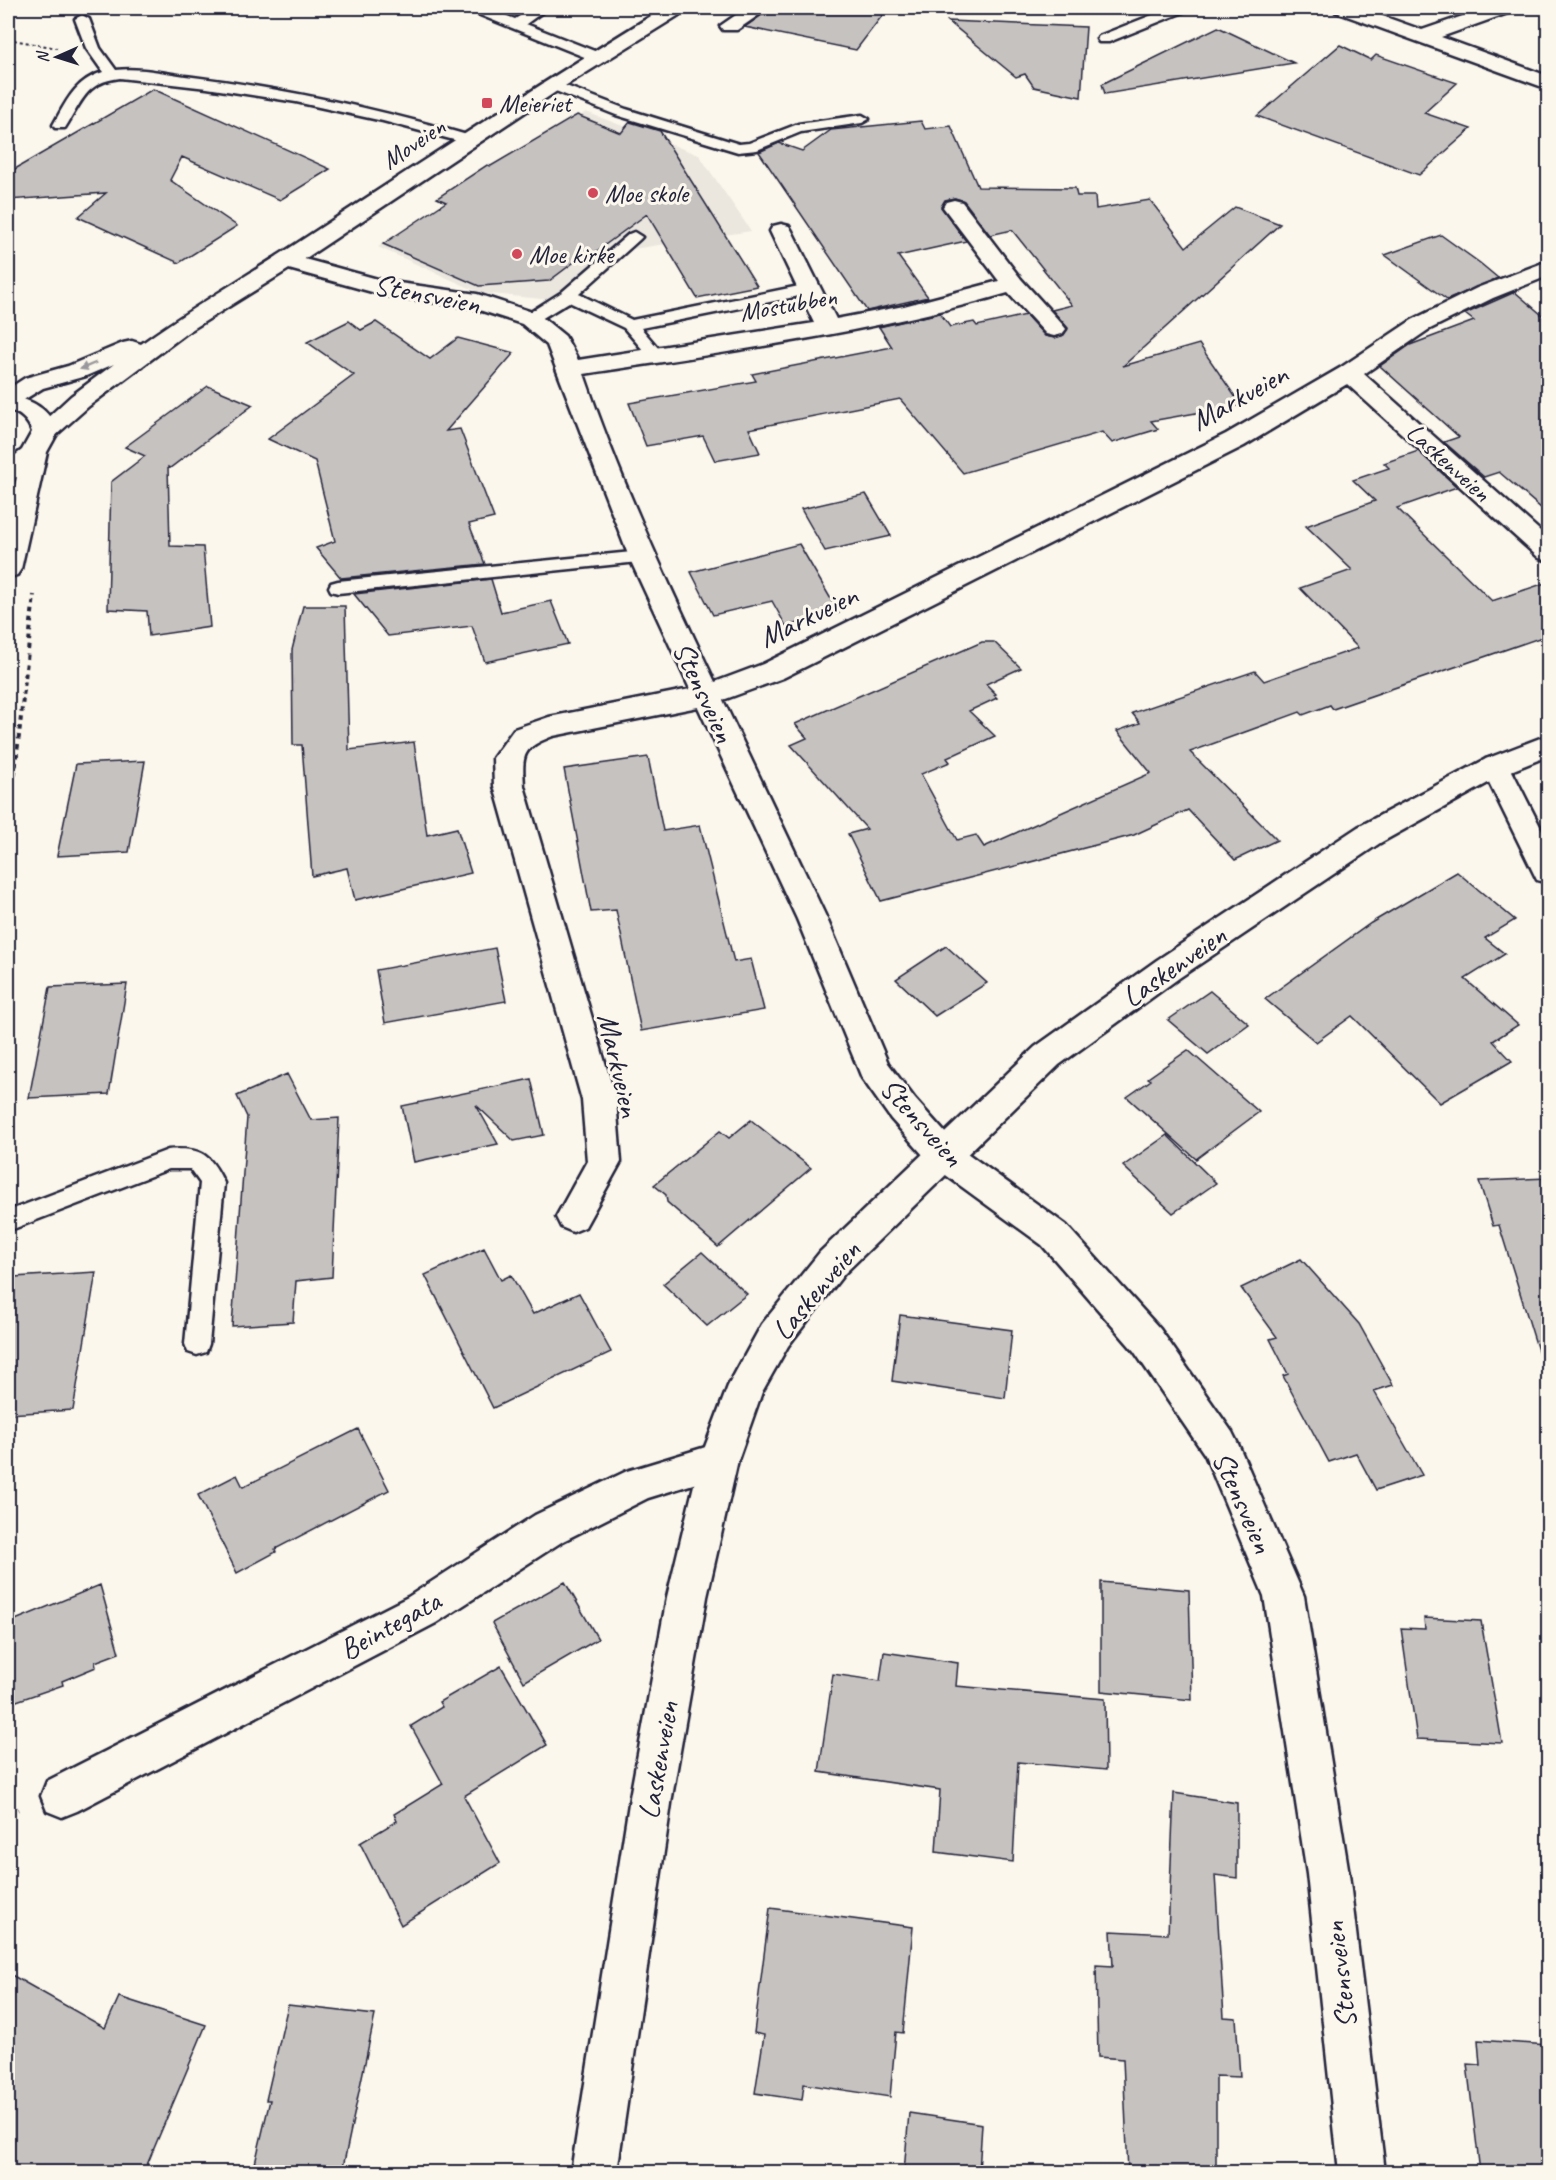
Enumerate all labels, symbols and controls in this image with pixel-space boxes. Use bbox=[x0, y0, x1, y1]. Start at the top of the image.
north arrow bbox=[27, 27, 87, 87]
text: N bbox=[33, 49, 53, 63]
place label: Meieriet bbox=[499, 87, 573, 120]
marker: Meieriet bbox=[480, 96, 494, 110]
street label: Moveien bbox=[375, 110, 452, 177]
place label: Moe skole bbox=[605, 177, 691, 210]
marker: Moe skole bbox=[586, 186, 600, 200]
place label: Moe kirke bbox=[529, 238, 616, 271]
marker: Moe kirke bbox=[510, 247, 524, 261]
street label: Stensveien bbox=[371, 265, 484, 323]
street label: Mostubben bbox=[737, 280, 839, 329]
street label: Markveien bbox=[1184, 354, 1295, 439]
one-way arrow bbox=[79, 362, 97, 372]
street label: Laskenveien bbox=[1399, 416, 1498, 509]
street label: Markveien bbox=[752, 575, 865, 656]
street label: Stensveien bbox=[664, 635, 744, 749]
street label: Laskenveien bbox=[1114, 916, 1234, 1016]
street label: Markveien bbox=[589, 1010, 650, 1122]
street label: Stensveien bbox=[872, 1069, 972, 1175]
street label: Laskenveien bbox=[763, 1232, 869, 1348]
street label: Stensveien bbox=[1204, 1445, 1282, 1559]
street label: Beintegata bbox=[333, 1581, 449, 1668]
street label: Laskenveien bbox=[629, 1698, 687, 1822]
street label: Stensveien bbox=[1315, 1919, 1365, 2030]

